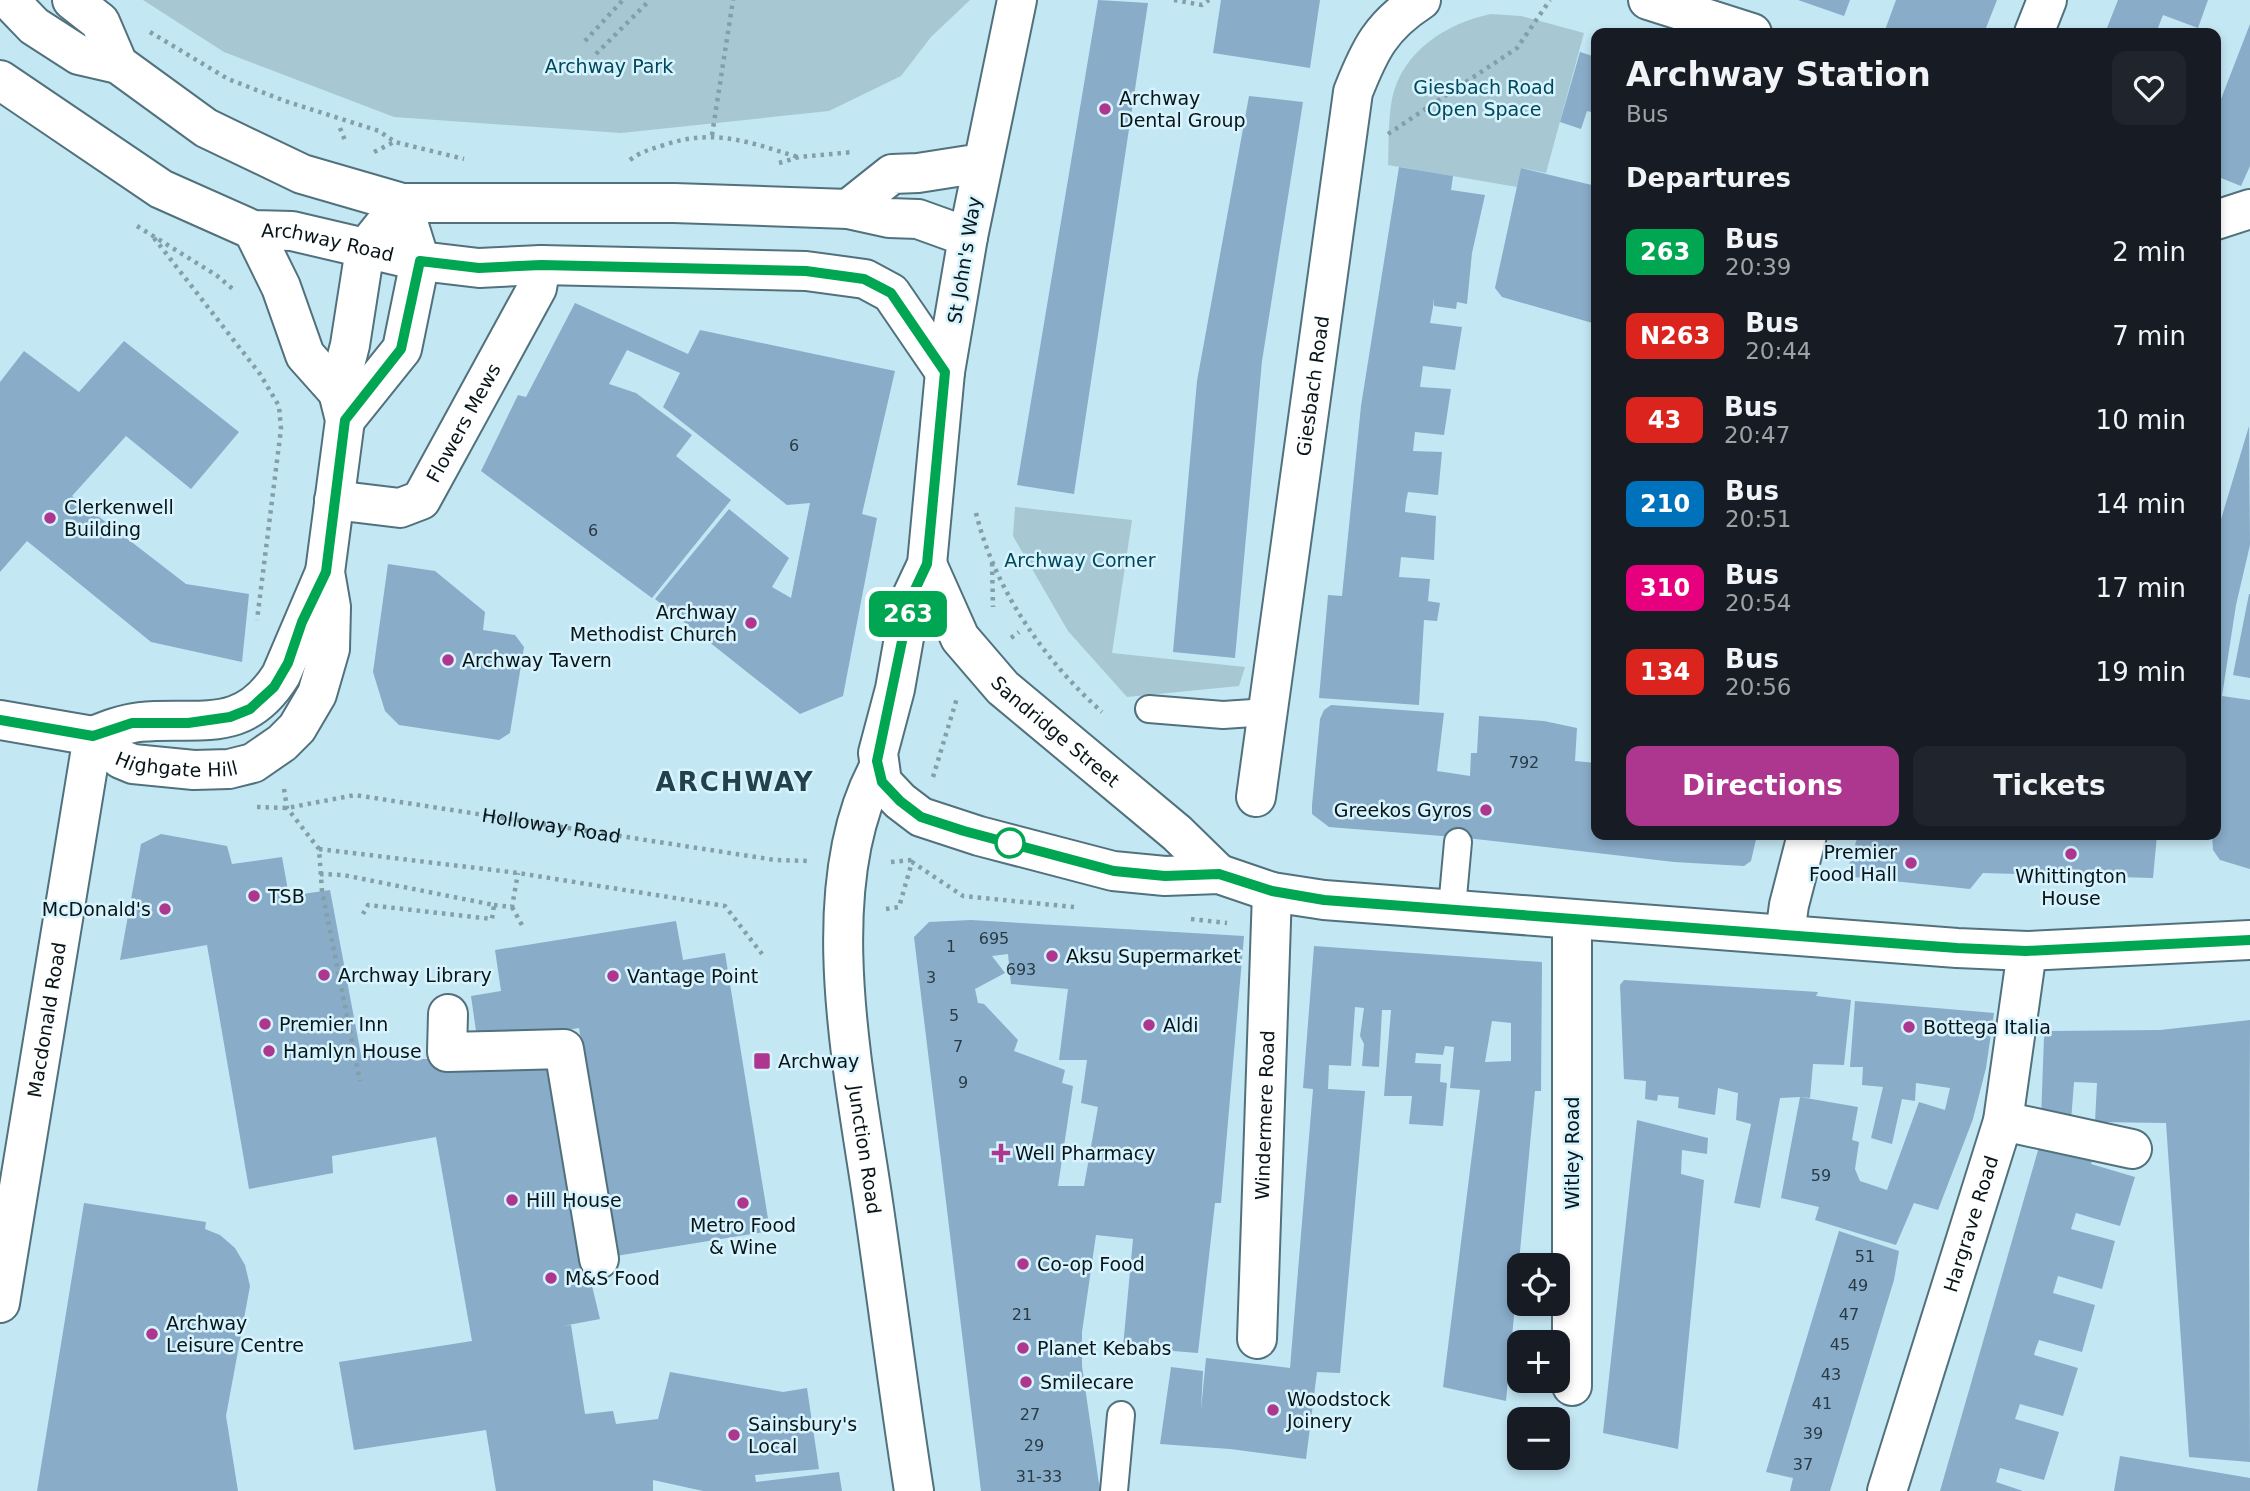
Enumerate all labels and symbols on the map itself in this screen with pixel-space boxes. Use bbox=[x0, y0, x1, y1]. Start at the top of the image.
park label: Archway Park bbox=[545, 55, 673, 77]
park label: Giesbach Road Open Space bbox=[1413, 76, 1555, 120]
place label: Archway Dental Group bbox=[1119, 87, 1246, 131]
marker: Archway Dental Group bbox=[1097, 101, 1113, 117]
street label: St John's Way bbox=[943, 195, 985, 325]
street label: Archway Road bbox=[261, 219, 396, 266]
street label: Giesbach Road bbox=[1292, 314, 1333, 458]
street label: Flowers Mews bbox=[422, 359, 505, 486]
house number: 6 bbox=[789, 436, 799, 455]
place label: Clerkenwell Building bbox=[64, 496, 174, 540]
marker: Clerkenwell Building bbox=[42, 510, 58, 526]
house number: 6 bbox=[588, 521, 598, 540]
park label: Archway Corner bbox=[1004, 549, 1156, 571]
line badge: 263 bbox=[868, 591, 948, 637]
place label: Archway Methodist Church bbox=[570, 601, 737, 645]
marker: Archway Methodist Church bbox=[743, 615, 759, 631]
place label: Archway Tavern bbox=[462, 649, 612, 671]
marker: Archway Tavern bbox=[440, 652, 456, 668]
street label: Sandridge Street bbox=[987, 672, 1124, 791]
street label: Highgate Hill bbox=[112, 747, 240, 781]
house number: 792 bbox=[1509, 753, 1539, 772]
district label: ARCHWAY bbox=[656, 767, 814, 797]
place label: Greekos Gyros bbox=[1334, 799, 1472, 821]
marker: Greekos Gyros bbox=[1478, 802, 1494, 818]
street label: Holloway Road bbox=[480, 804, 622, 847]
unlabelled marker bbox=[995, 828, 1025, 858]
place label: Premier Food Hall bbox=[1809, 841, 1897, 885]
marker: Whittington House bbox=[2063, 846, 2079, 862]
marker: Premier Food Hall bbox=[1903, 855, 1919, 871]
place label: Whittington House bbox=[2015, 865, 2127, 909]
place label: TSB bbox=[267, 885, 305, 907]
marker: TSB bbox=[246, 888, 262, 904]
place label: McDonald's bbox=[42, 898, 151, 920]
marker: McDonald's bbox=[157, 901, 173, 917]
house number: 695 bbox=[979, 929, 1009, 948]
house number: 1 bbox=[946, 937, 956, 956]
street label: Macdonald Road bbox=[23, 941, 70, 1099]
place label: Aksu Supermarket bbox=[1066, 945, 1241, 967]
marker: Aksu Supermarket bbox=[1044, 948, 1060, 964]
house number: 693 bbox=[1006, 960, 1036, 979]
place label: Archway Library bbox=[338, 964, 492, 986]
place label: Vantage Point bbox=[627, 965, 758, 987]
marker: Archway Library bbox=[316, 967, 332, 983]
marker: Vantage Point bbox=[605, 968, 621, 984]
house number: 3 bbox=[926, 968, 936, 987]
house number: 5 bbox=[949, 1006, 959, 1025]
place label: Premier Inn bbox=[279, 1013, 388, 1035]
place label: Aldi bbox=[1163, 1014, 1199, 1036]
marker: Premier Inn bbox=[257, 1016, 273, 1032]
place label: Bottega Italia bbox=[1923, 1016, 2051, 1038]
marker: Aldi bbox=[1141, 1017, 1157, 1033]
marker: Bottega Italia bbox=[1901, 1019, 1917, 1035]
street label: Windermere Road bbox=[1251, 1030, 1278, 1200]
house number: 7 bbox=[953, 1037, 963, 1056]
place label: Hamlyn House bbox=[283, 1040, 422, 1062]
marker: Hamlyn House bbox=[261, 1043, 277, 1059]
place label: Archway bbox=[778, 1050, 859, 1072]
marker: Archway bbox=[752, 1051, 772, 1071]
house number: 9 bbox=[958, 1073, 968, 1092]
street label: Junction Road bbox=[844, 1083, 886, 1215]
street label: Witley Road bbox=[1561, 1096, 1583, 1210]
place label: Well Pharmacy bbox=[1015, 1142, 1155, 1164]
marker: Well Pharmacy bbox=[993, 1145, 1009, 1161]
street label: Hargrave Road bbox=[1939, 1153, 2002, 1295]
house number: 59 bbox=[1811, 1166, 1831, 1185]
place label: Hill House bbox=[526, 1189, 622, 1211]
marker: Hill House bbox=[504, 1192, 520, 1208]
marker: Metro Food & Wine bbox=[735, 1195, 751, 1211]
place label: Metro Food & Wine bbox=[690, 1214, 796, 1258]
house number: 51 bbox=[1855, 1247, 1875, 1266]
place label: Co-op Food bbox=[1037, 1253, 1145, 1275]
marker: Co-op Food bbox=[1015, 1256, 1031, 1272]
place label: M&S Food bbox=[565, 1267, 660, 1289]
marker: M&S Food bbox=[543, 1270, 559, 1286]
house number: 49 bbox=[1848, 1276, 1868, 1295]
house number: 21 bbox=[1012, 1305, 1032, 1324]
house number: 47 bbox=[1839, 1305, 1859, 1324]
place label: Archway Leisure Centre bbox=[166, 1312, 304, 1356]
marker: Archway Leisure Centre bbox=[144, 1326, 160, 1342]
house number: 45 bbox=[1830, 1335, 1850, 1354]
place label: Planet Kebabs bbox=[1037, 1337, 1171, 1359]
marker: Planet Kebabs bbox=[1015, 1340, 1031, 1356]
house number: 43 bbox=[1821, 1365, 1841, 1384]
place label: Smilecare bbox=[1040, 1371, 1134, 1393]
marker: Smilecare bbox=[1018, 1374, 1034, 1390]
place label: Woodstock Joinery bbox=[1286, 1388, 1390, 1432]
house number: 41 bbox=[1812, 1394, 1832, 1413]
marker: Woodstock Joinery bbox=[1265, 1402, 1281, 1418]
house number: 27 bbox=[1020, 1405, 1040, 1424]
place label: Sainsbury's Local bbox=[748, 1413, 857, 1457]
house number: 39 bbox=[1803, 1424, 1823, 1443]
marker: Sainsbury's Local bbox=[726, 1427, 742, 1443]
house number: 29 bbox=[1024, 1436, 1044, 1455]
house number: 37 bbox=[1793, 1455, 1813, 1474]
house number: 31-33 bbox=[1016, 1467, 1062, 1486]

